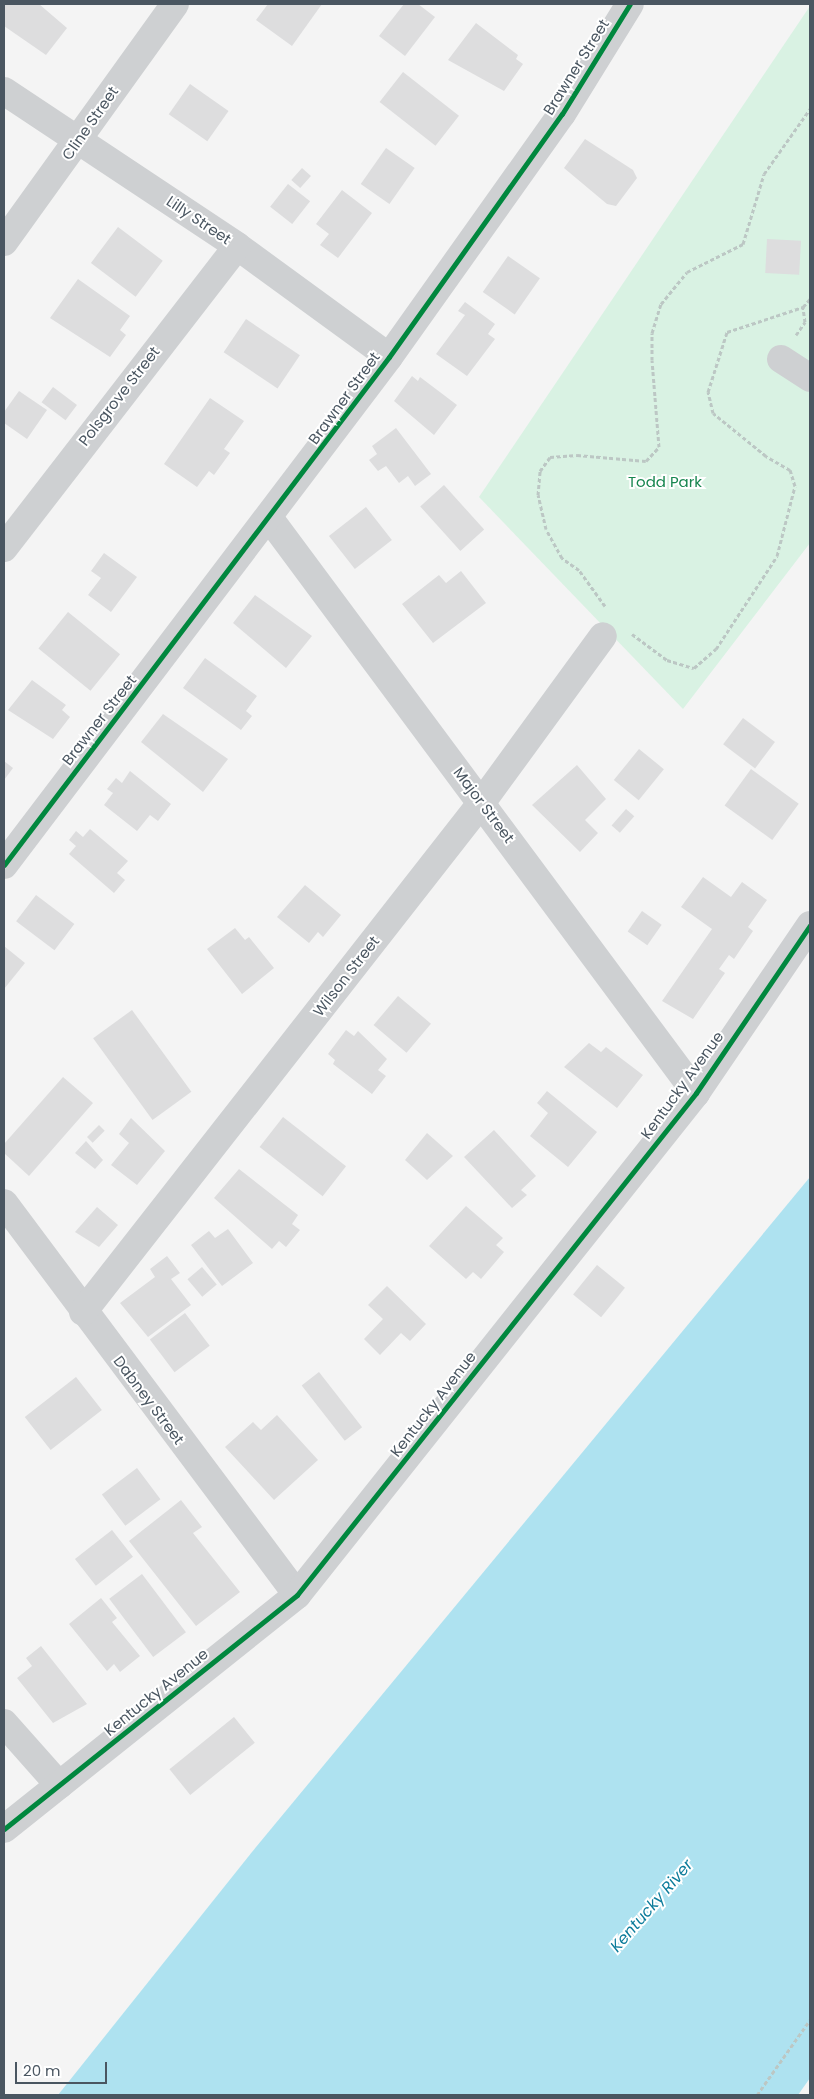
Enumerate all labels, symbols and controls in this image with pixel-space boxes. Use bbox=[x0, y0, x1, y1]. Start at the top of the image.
street label: Brawner Street bbox=[539, 16, 613, 118]
street label: Cline Street bbox=[58, 83, 122, 163]
street label: Lilly Street bbox=[163, 192, 235, 248]
street label: Polsgrove Street bbox=[75, 343, 163, 449]
street label: Brawner Street bbox=[304, 348, 384, 448]
park label: Todd Park bbox=[628, 473, 702, 491]
street label: Brawner Street bbox=[58, 671, 140, 769]
street label: Major Street bbox=[450, 764, 518, 846]
street label: Wilson Street bbox=[309, 932, 383, 1020]
street label: Kentucky Avenue bbox=[637, 1028, 727, 1142]
street label: Kentucky Avenue bbox=[386, 1348, 480, 1460]
street label: Dabney Street bbox=[110, 1352, 188, 1448]
street label: Kentucky Avenue bbox=[100, 1645, 212, 1739]
water label: Kentucky River bbox=[607, 1856, 697, 1956]
scale bar bbox=[18, 2052, 110, 2084]
text: 20 m bbox=[23, 2060, 61, 2081]

